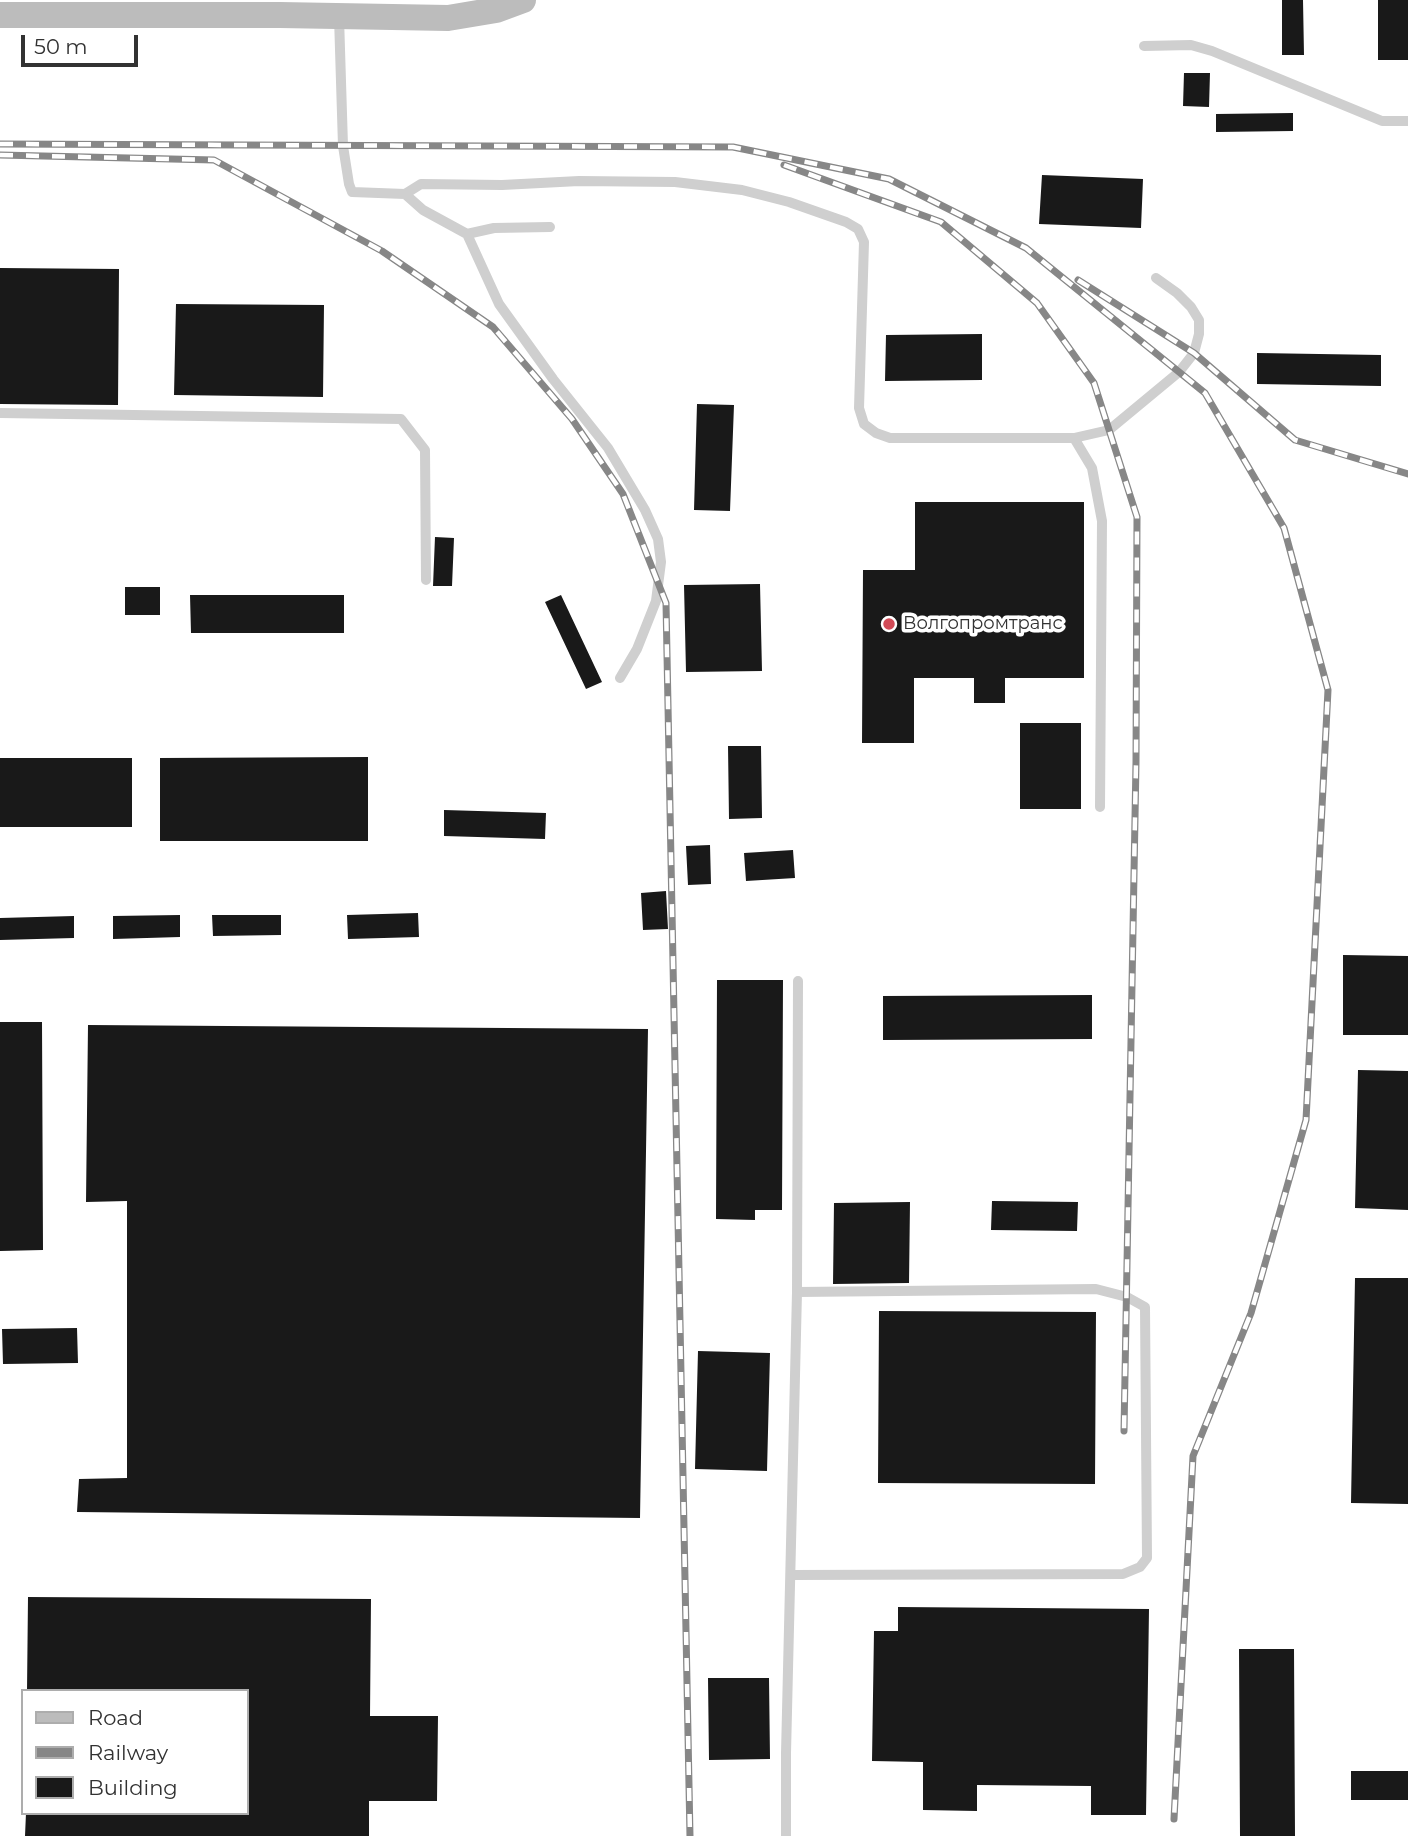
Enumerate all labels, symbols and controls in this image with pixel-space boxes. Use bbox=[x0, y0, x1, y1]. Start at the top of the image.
scale bar bbox=[24, 21, 142, 65]
text: 50 m bbox=[34, 34, 88, 59]
place label: Волгопромтранс bbox=[903, 613, 1063, 635]
marker: Волгопромтранс bbox=[881, 616, 897, 632]
legend bbox=[21, 1689, 248, 1815]
text: Road bbox=[88, 1705, 143, 1730]
text: Railway bbox=[88, 1740, 168, 1765]
text: Building bbox=[88, 1775, 178, 1800]

